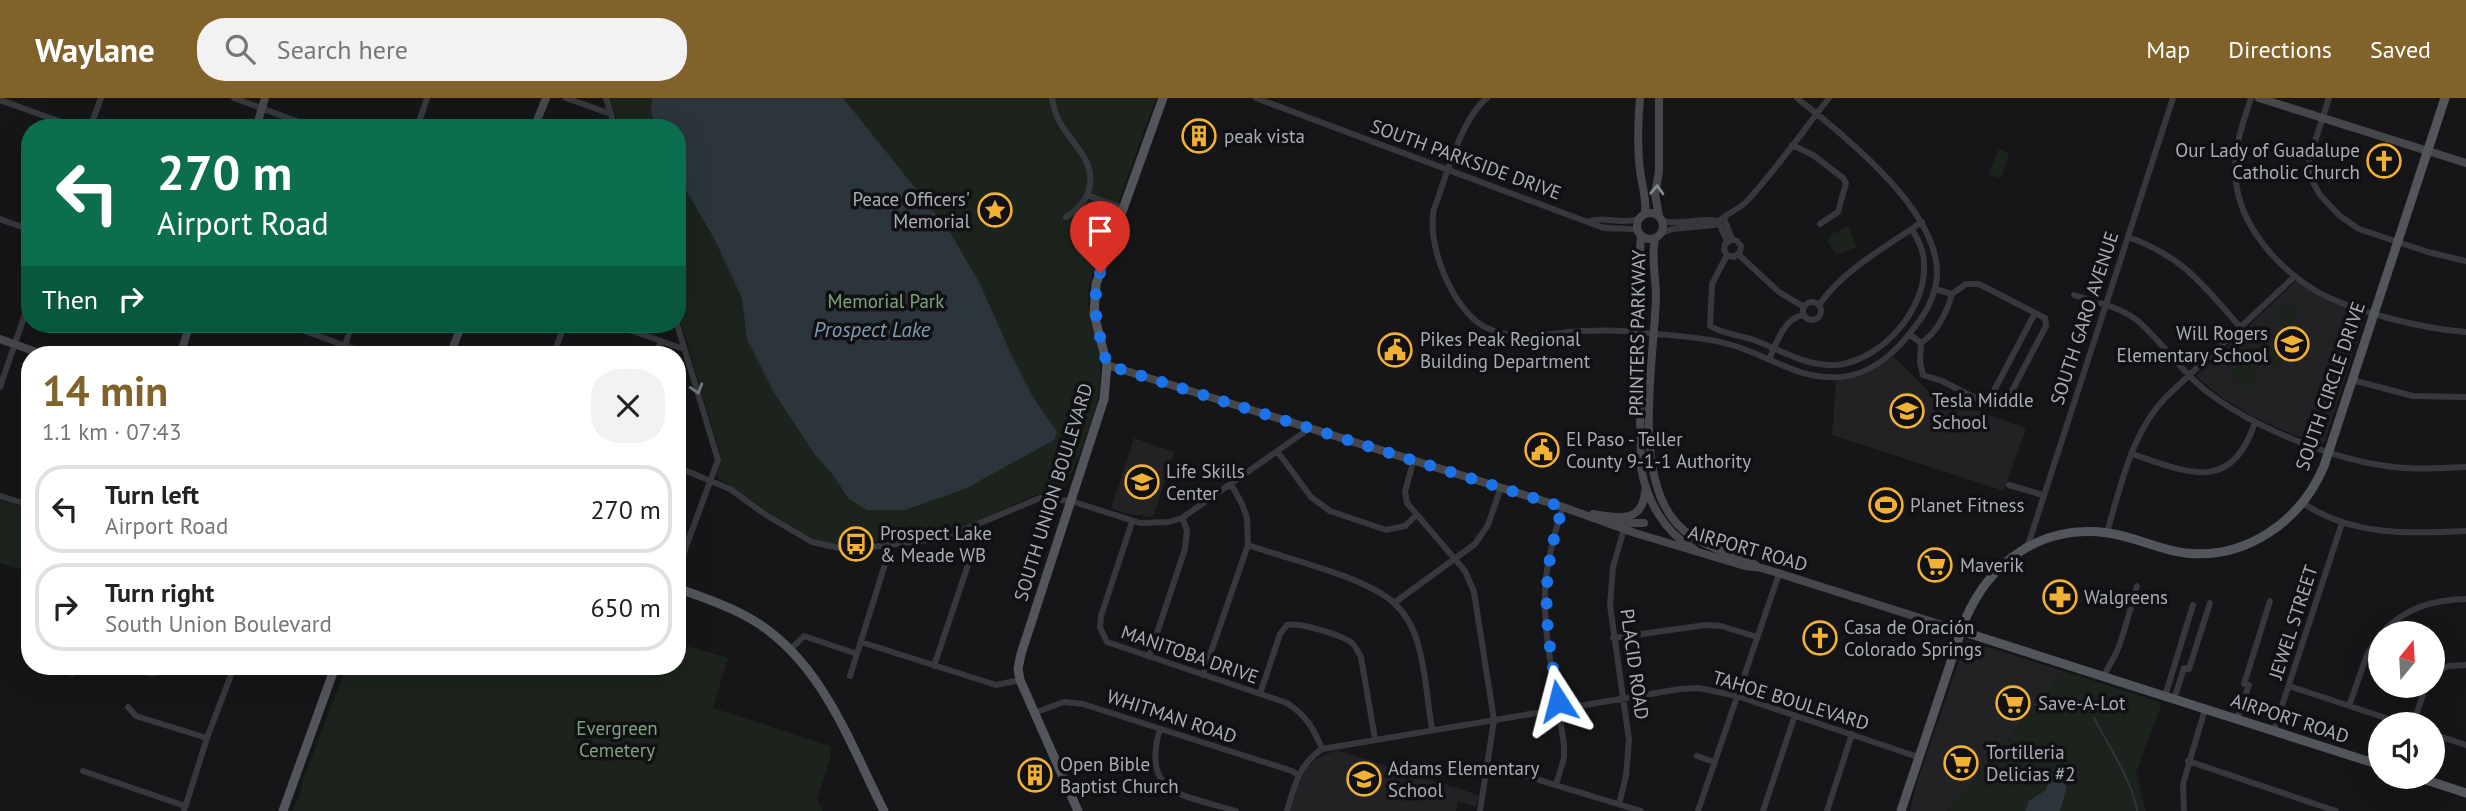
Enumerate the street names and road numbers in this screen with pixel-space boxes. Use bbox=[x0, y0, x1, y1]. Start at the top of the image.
street label: SOUTH PARKSIDE DRIVE bbox=[1368, 113, 1564, 205]
street label: SOUTH GARO AVENUE bbox=[2045, 228, 2123, 408]
street label: PRINTERS PARKWAY bbox=[1624, 249, 1650, 416]
street label: SOUTH CIRCLE DRIVE bbox=[2290, 298, 2370, 474]
street label: SOUTH UNION BOULEVARD bbox=[1008, 380, 1098, 604]
street label: AIRPORT ROAD bbox=[1686, 520, 1810, 576]
street label: JEWEL STREET bbox=[2263, 561, 2323, 683]
street label: PLACID ROAD bbox=[1615, 607, 1655, 721]
street label: MANITOBA DRIVE bbox=[1118, 619, 1262, 689]
street label: TAHOE BOULEVARD bbox=[1710, 665, 1872, 735]
street label: WHITMAN ROAD bbox=[1104, 684, 1240, 748]
street label: AIRPORT ROAD bbox=[2228, 688, 2352, 748]

